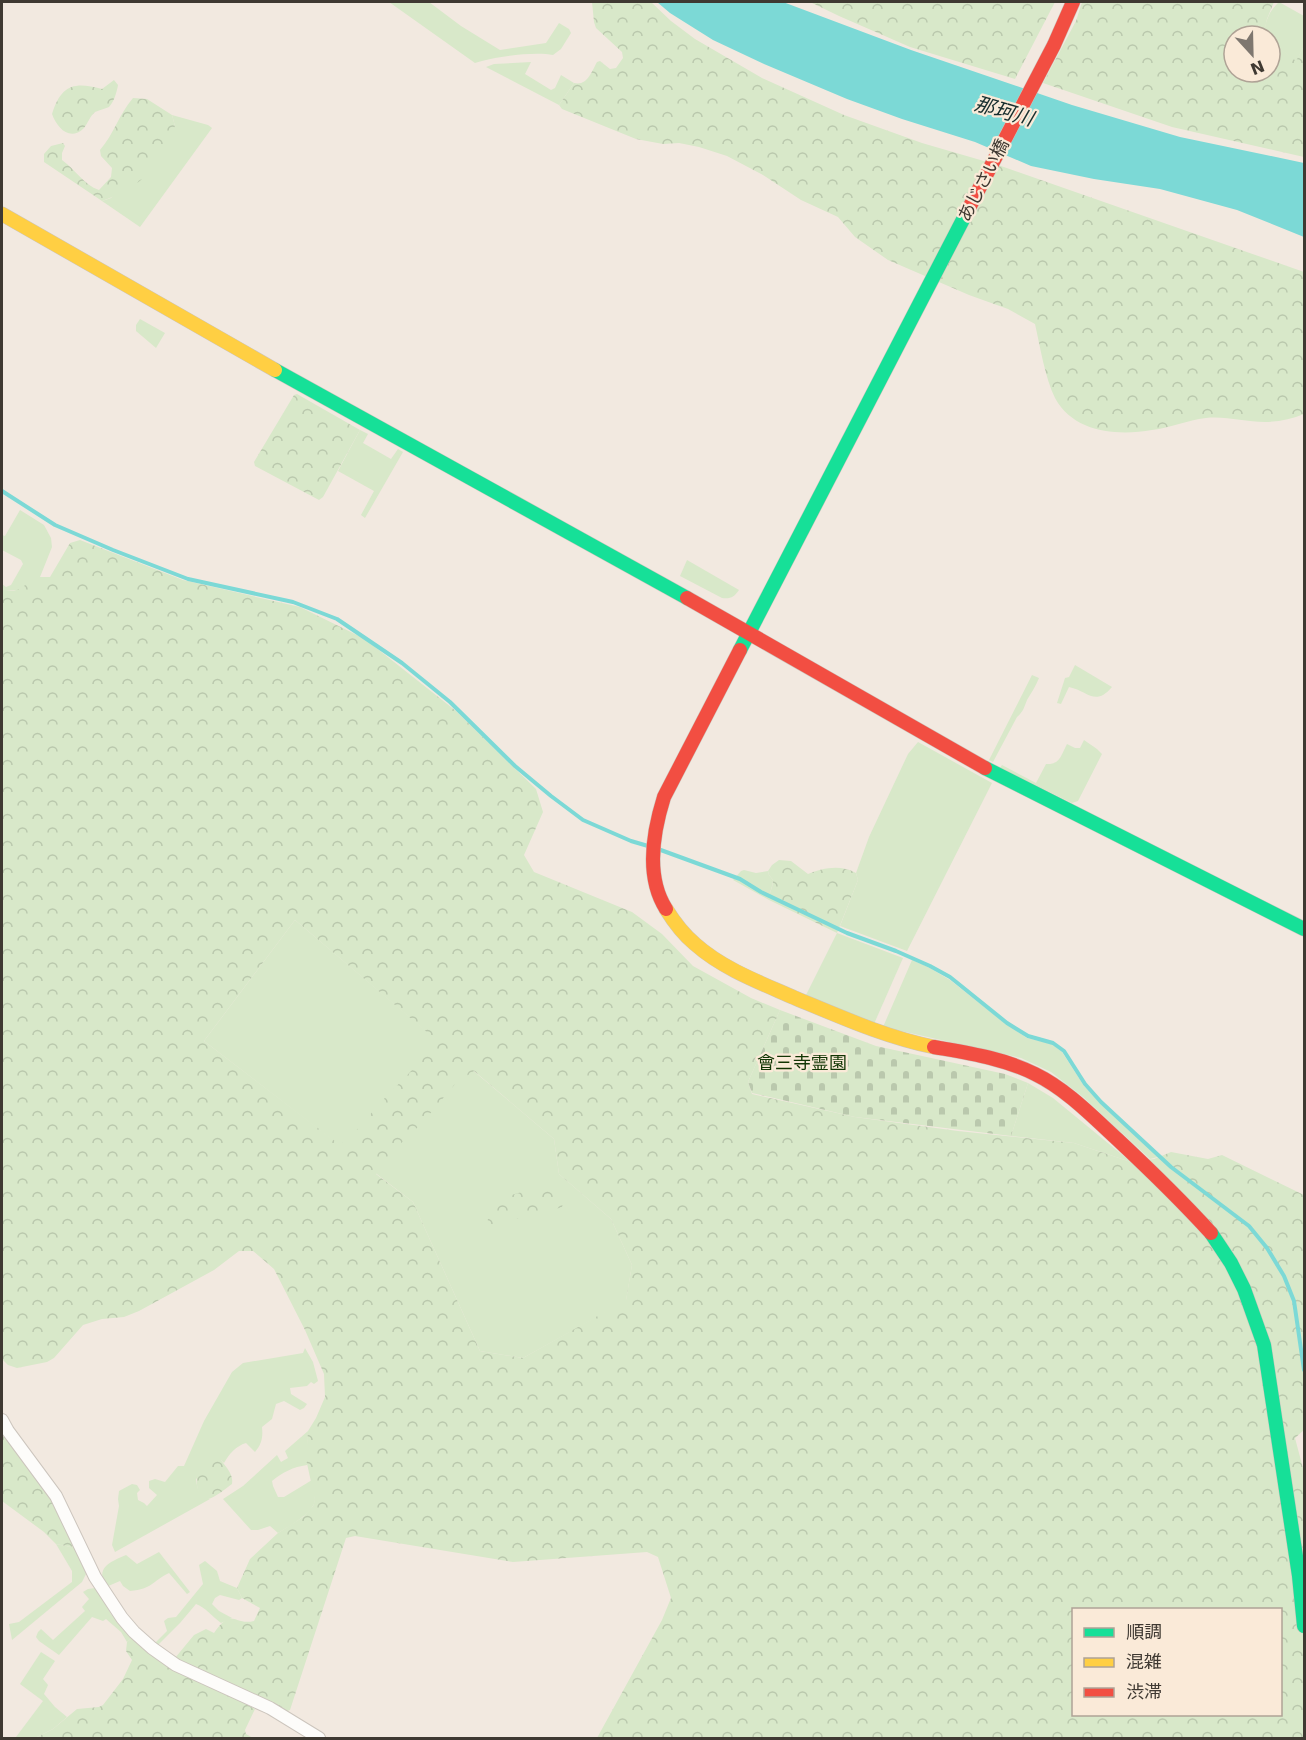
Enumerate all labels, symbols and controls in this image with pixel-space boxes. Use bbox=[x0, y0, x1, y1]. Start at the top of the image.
north arrow bbox=[1222, 24, 1282, 84]
text: N bbox=[1248, 56, 1267, 79]
water label: 那珂川 bbox=[972, 91, 1038, 131]
street label: あじさい橋 bbox=[953, 135, 1013, 225]
park label: 會三寺霊園 bbox=[757, 1052, 847, 1073]
legend bbox=[1072, 1608, 1282, 1716]
text: 順調 bbox=[1126, 1621, 1162, 1642]
text: 混雑 bbox=[1126, 1651, 1162, 1672]
text: 渋滞 bbox=[1126, 1681, 1162, 1702]

